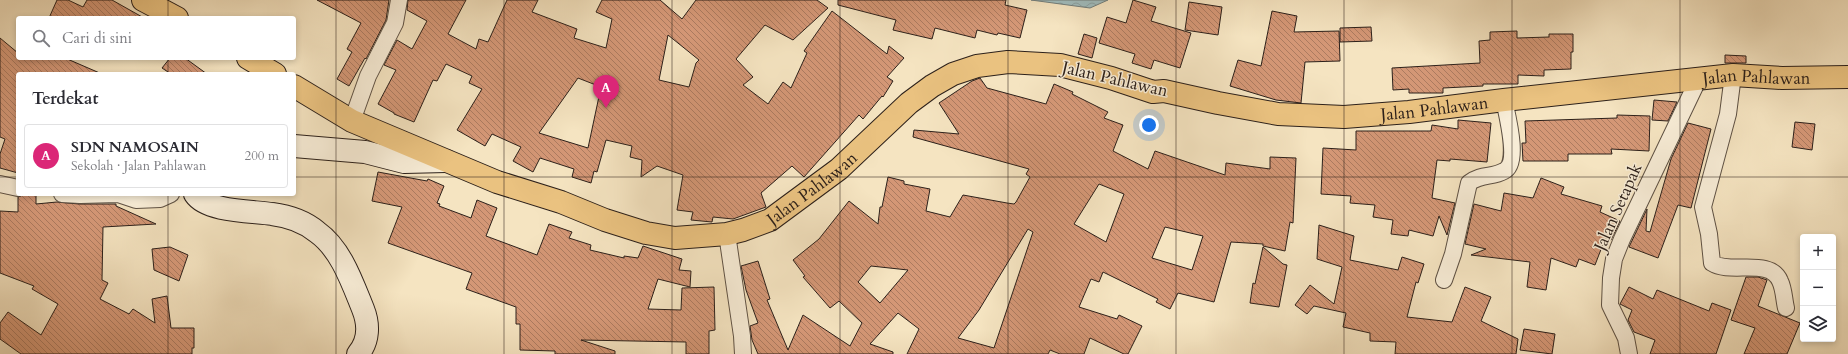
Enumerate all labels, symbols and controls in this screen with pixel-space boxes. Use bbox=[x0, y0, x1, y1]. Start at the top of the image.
search box bbox=[16, 16, 296, 60]
icon: search bbox=[30, 27, 52, 49]
text: Cari di sini bbox=[62, 28, 132, 48]
street label: Jalan Pahlawan bbox=[1057, 55, 1171, 102]
street label: Jalan Pahlawan bbox=[1698, 63, 1811, 90]
pin: A bbox=[593, 75, 619, 108]
text: Terdekat bbox=[32, 87, 98, 110]
street label: Jalan Pahlawan bbox=[1377, 91, 1490, 126]
your location bbox=[1139, 115, 1159, 135]
text: SDN NAMOSAIN bbox=[71, 137, 199, 157]
street label: Jalan Pahlawan bbox=[759, 146, 862, 232]
text: A bbox=[41, 147, 51, 165]
text: 200 m bbox=[245, 147, 279, 165]
text: Sekolah · Jalan Pahlawan bbox=[71, 157, 206, 175]
street label: Jalan Setapak bbox=[1587, 159, 1648, 257]
map controls bbox=[1800, 234, 1836, 342]
button: + bbox=[1800, 234, 1836, 270]
button: − bbox=[1800, 270, 1836, 306]
button: layers bbox=[1800, 306, 1836, 342]

